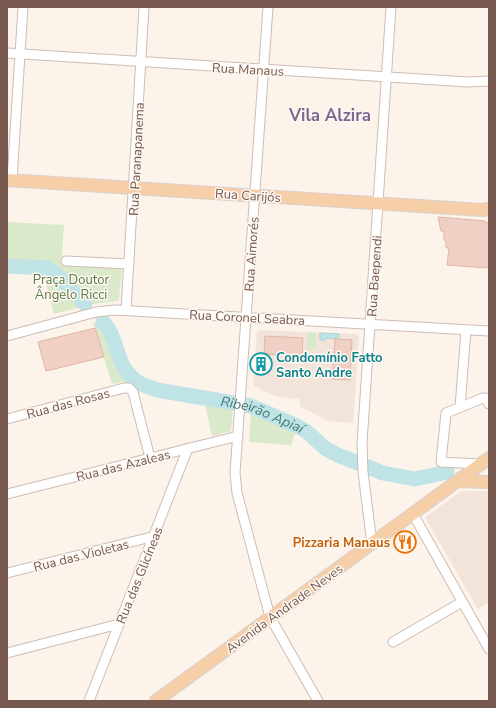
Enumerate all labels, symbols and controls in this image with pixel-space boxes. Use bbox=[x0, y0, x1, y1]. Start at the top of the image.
street label: Rua Manaus bbox=[212, 59, 284, 81]
street label: Rua Paranapanema bbox=[125, 102, 149, 216]
district label: Vila Alzira bbox=[288, 104, 371, 127]
street label: Rua Carijós bbox=[214, 185, 281, 207]
street label: Rua Aimorés bbox=[240, 216, 264, 292]
street label: Rua Baependi bbox=[363, 235, 387, 317]
park label: Praça Doutor Ângelo Ricci bbox=[33, 271, 109, 304]
street label: Rua Coronel Seabra bbox=[189, 306, 305, 330]
place label: Condomínio Fatto Santo Andre bbox=[276, 349, 383, 382]
building icon: Condomínio Fatto Santo Andre bbox=[248, 351, 274, 377]
street label: Rua das Rosas bbox=[25, 384, 112, 424]
water label: Ribeirão Apiaí bbox=[219, 392, 310, 439]
street label: Rua das Azaleas bbox=[74, 446, 172, 486]
street label: Rua das Glicíneas bbox=[112, 524, 168, 627]
restaurant icon: Pizzaria Manaus bbox=[392, 529, 418, 555]
place label: Pizzaria Manaus bbox=[293, 534, 390, 552]
street label: Rua das Violetas bbox=[32, 535, 131, 577]
street label: Avenida Andrade Neves bbox=[222, 560, 347, 657]

